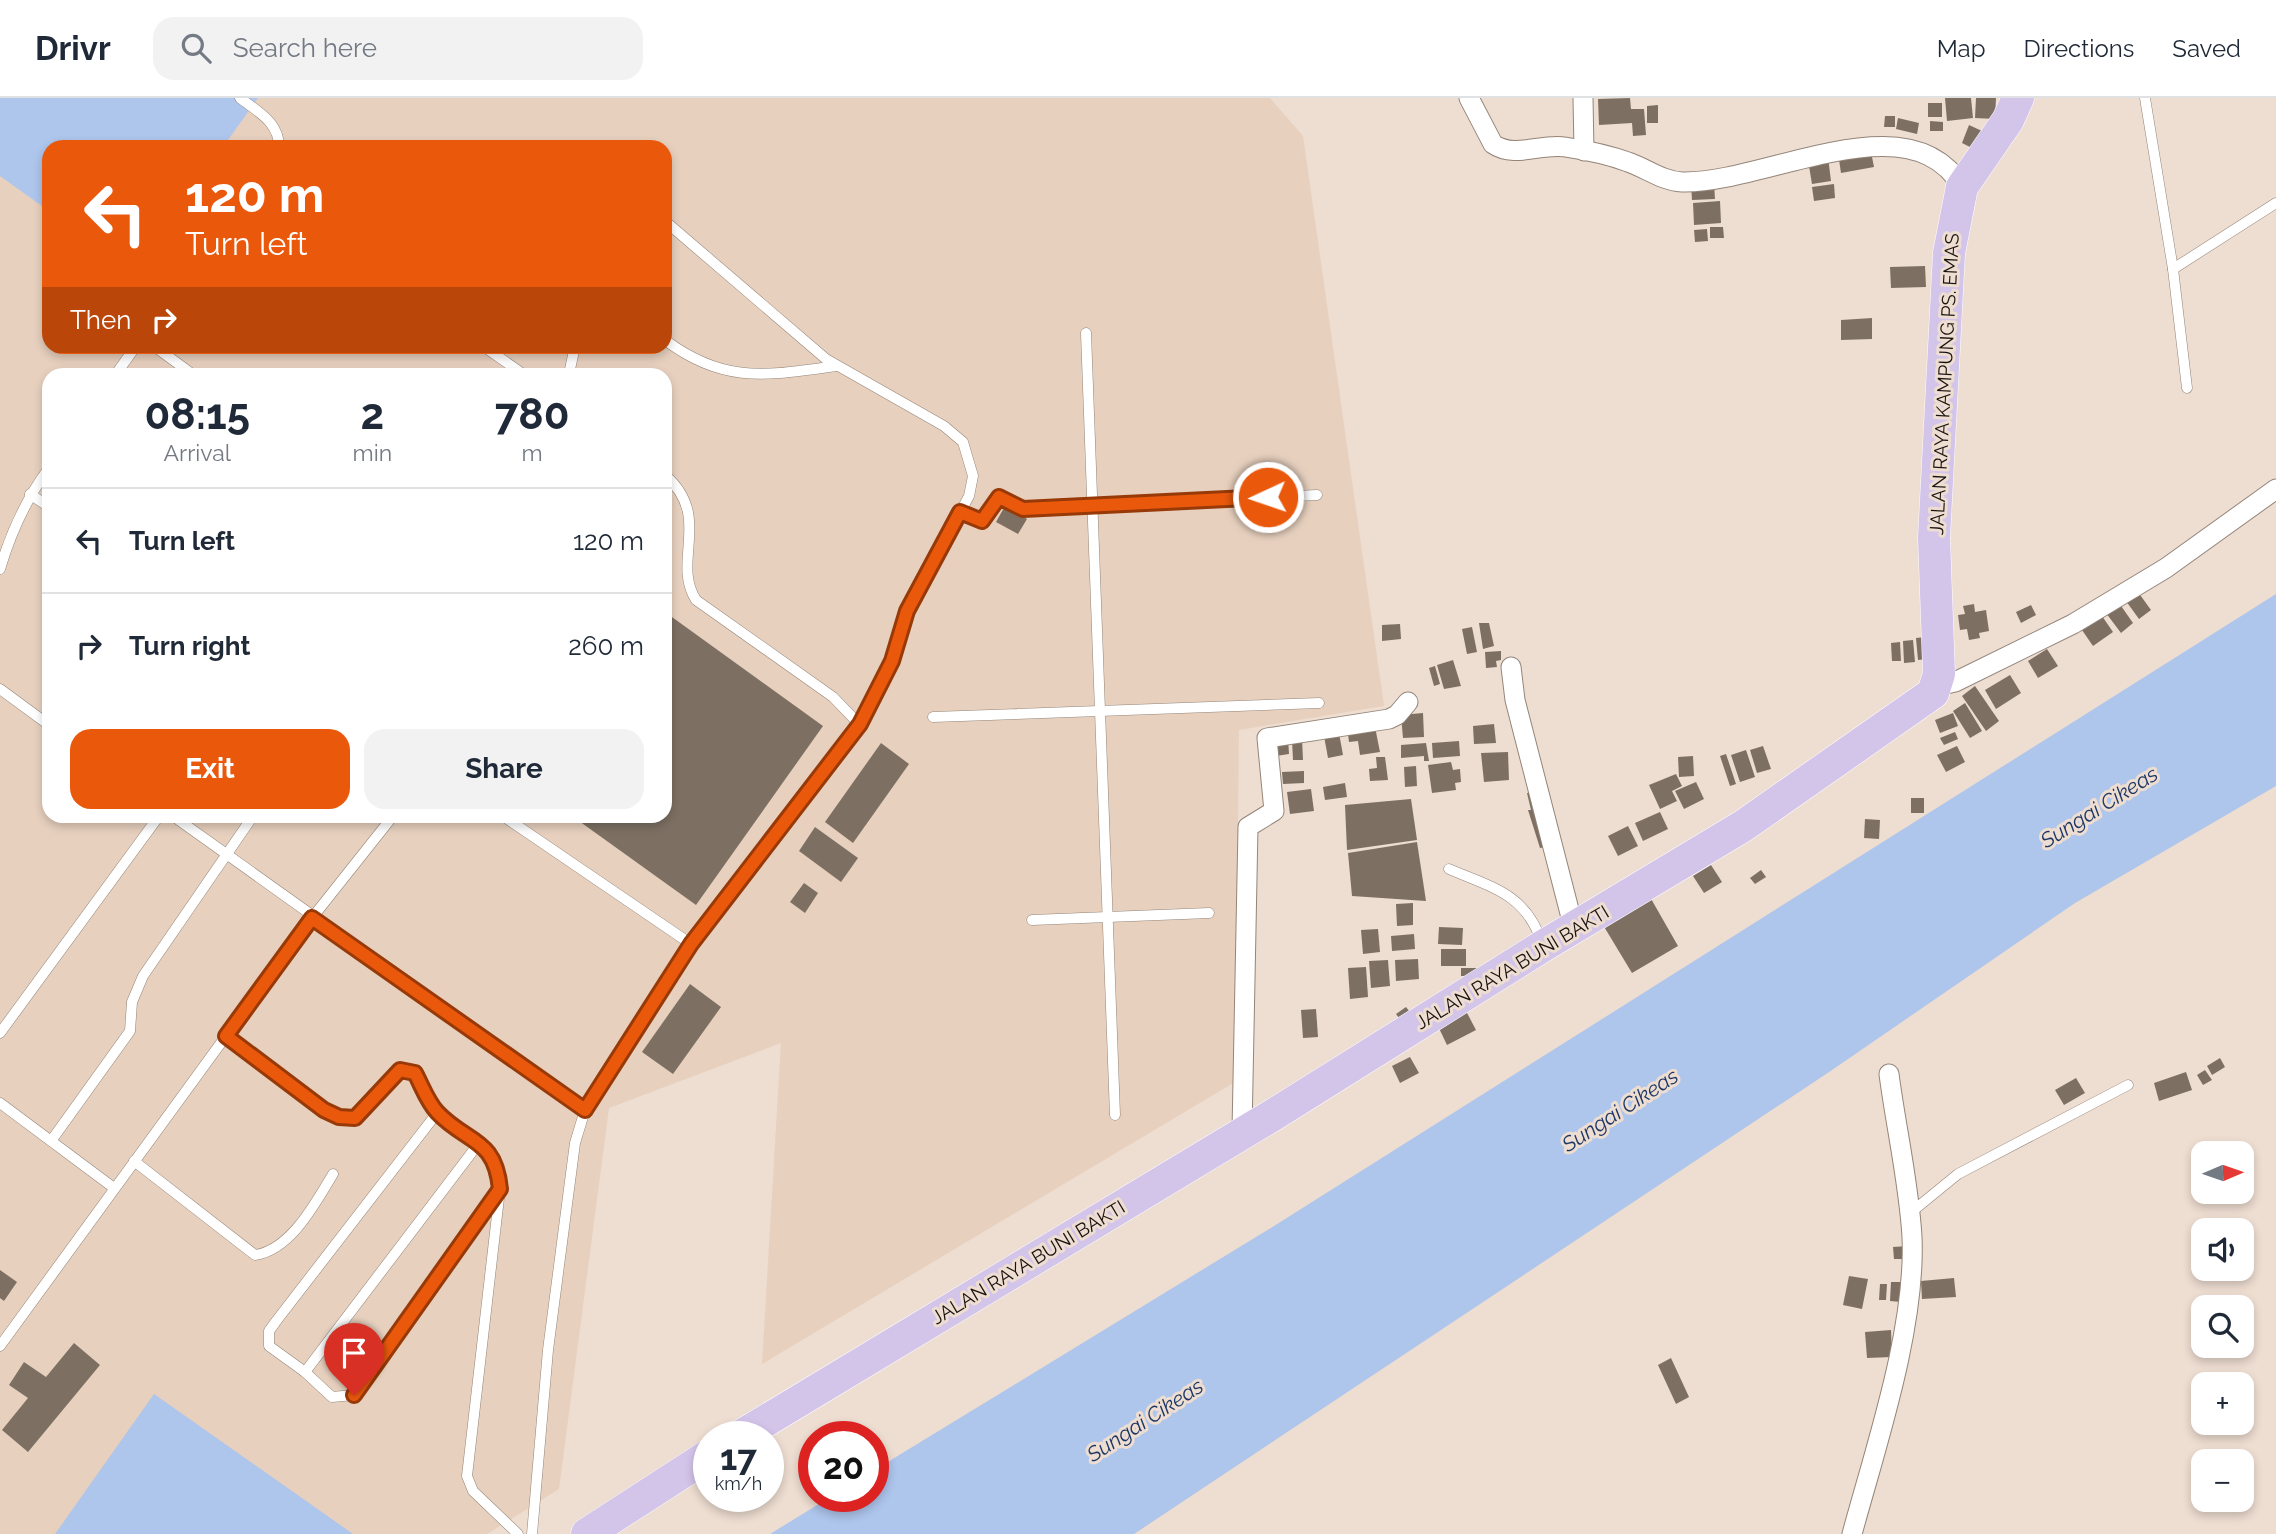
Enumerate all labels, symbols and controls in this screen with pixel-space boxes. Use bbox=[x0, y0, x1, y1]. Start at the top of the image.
search box bbox=[153, 17, 643, 80]
text: Drivr bbox=[35, 29, 111, 68]
icon: search bbox=[177, 29, 215, 67]
text: Search here bbox=[233, 33, 377, 63]
text: Map bbox=[1937, 34, 1986, 63]
text: Directions bbox=[2024, 34, 2134, 63]
text: Saved bbox=[2172, 34, 2241, 63]
text: 120 m bbox=[185, 166, 324, 223]
icon: left bbox=[70, 168, 161, 259]
text: Turn left bbox=[185, 225, 307, 262]
street label: JALAN RAYA KAMPUNG PS. EMAS bbox=[1925, 233, 1963, 535]
icon: right bbox=[145, 301, 183, 339]
text: Then bbox=[70, 305, 131, 335]
text: 08:15 bbox=[145, 390, 250, 439]
text: 2 bbox=[361, 390, 384, 439]
text: 780 bbox=[495, 390, 569, 439]
text: Arrival bbox=[164, 439, 231, 466]
text: min bbox=[353, 439, 392, 466]
text: m bbox=[521, 439, 543, 466]
position arrow bbox=[1231, 460, 1305, 534]
icon: left bbox=[70, 522, 108, 560]
text: Turn left bbox=[129, 526, 235, 556]
text: 120 m bbox=[573, 526, 644, 556]
icon: right bbox=[70, 627, 108, 665]
text: Turn right bbox=[129, 631, 250, 661]
text: 260 m bbox=[568, 631, 644, 661]
button: Exit bbox=[70, 729, 350, 809]
button: Share bbox=[364, 729, 644, 809]
water label: Sungai Cikeas bbox=[2035, 761, 2162, 854]
street label: JALAN RAYA BUNI BAKTI bbox=[1411, 900, 1613, 1034]
water label: Sungai Cikeas bbox=[1556, 1063, 1683, 1157]
north arrow bbox=[2191, 1141, 2254, 1204]
map controls bbox=[2191, 1141, 2254, 1512]
street label: JALAN RAYA BUNI BAKTI bbox=[927, 1195, 1129, 1329]
button: sound bbox=[2191, 1218, 2254, 1281]
button: search bbox=[2191, 1295, 2254, 1358]
pin bbox=[324, 1323, 384, 1395]
icon: arrive bbox=[335, 1334, 373, 1372]
button: + bbox=[2191, 1372, 2254, 1435]
water label: Sungai Cikeas bbox=[1081, 1373, 1208, 1467]
speed limit sign: 20 bbox=[798, 1421, 889, 1512]
text: 17 bbox=[720, 1437, 757, 1478]
button: − bbox=[2191, 1449, 2254, 1512]
text: km/h bbox=[715, 1473, 762, 1494]

